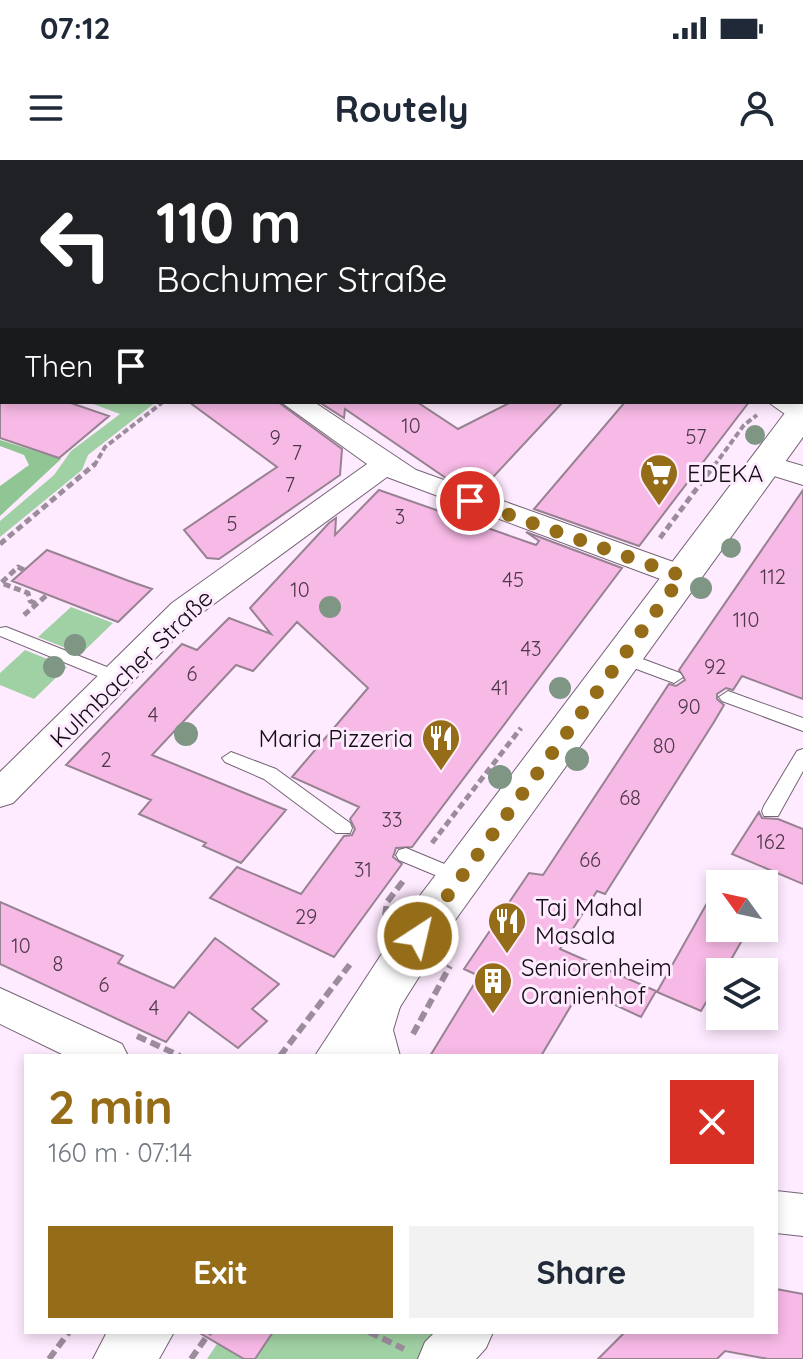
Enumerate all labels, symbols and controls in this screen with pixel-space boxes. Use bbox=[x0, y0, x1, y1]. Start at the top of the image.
text: 07:12 bbox=[40, 9, 111, 47]
icon: menu bbox=[24, 86, 68, 130]
text: Routely bbox=[334, 86, 469, 131]
icon: person bbox=[735, 86, 779, 130]
text: 110 m bbox=[156, 187, 301, 257]
icon: left bbox=[24, 192, 128, 296]
text: Bochumer Straße bbox=[156, 256, 447, 301]
icon: arrive bbox=[109, 344, 153, 388]
text: Then bbox=[24, 347, 93, 385]
house number: 10 bbox=[401, 413, 421, 438]
house number: 57 bbox=[685, 424, 707, 449]
house number: 9 bbox=[269, 425, 281, 450]
house number: 7 bbox=[292, 440, 302, 465]
supermarket icon: EDEKA bbox=[638, 452, 680, 507]
place label: EDEKA bbox=[687, 458, 763, 488]
pin bbox=[436, 467, 504, 535]
house number: 7 bbox=[285, 472, 295, 497]
icon: arrive bbox=[448, 479, 492, 523]
house number: 3 bbox=[395, 504, 405, 529]
house number: 5 bbox=[227, 511, 237, 536]
house number: 112 bbox=[760, 564, 786, 589]
house number: 45 bbox=[502, 567, 524, 592]
house number: 10 bbox=[290, 577, 310, 602]
street label: Kulmbacher Straße bbox=[43, 583, 219, 753]
house number: 110 bbox=[733, 607, 759, 632]
house number: 43 bbox=[520, 636, 542, 661]
house number: 92 bbox=[704, 654, 726, 679]
house number: 6 bbox=[187, 661, 198, 686]
house number: 41 bbox=[491, 675, 509, 700]
house number: 90 bbox=[677, 694, 701, 719]
house number: 4 bbox=[148, 702, 158, 727]
restaurant icon: Maria Pizzeria bbox=[420, 717, 462, 772]
place label: Maria Pizzeria bbox=[258, 723, 413, 753]
house number: 80 bbox=[653, 733, 675, 758]
house number: 2 bbox=[100, 747, 112, 772]
house number: 68 bbox=[619, 785, 641, 810]
house number: 33 bbox=[382, 807, 402, 832]
house number: 162 bbox=[756, 829, 786, 854]
house number: 66 bbox=[579, 847, 601, 872]
house number: 31 bbox=[354, 857, 372, 882]
north arrow bbox=[706, 870, 778, 942]
map controls bbox=[706, 870, 778, 1030]
place label: Taj Mahal Masala bbox=[535, 892, 643, 950]
position arrow bbox=[376, 894, 460, 978]
restaurant icon: Taj Mahal Masala bbox=[486, 900, 528, 955]
house number: 29 bbox=[295, 904, 317, 929]
house number: 10 bbox=[11, 933, 31, 958]
house number: 8 bbox=[53, 951, 63, 976]
place label: Seniorenheim Oranienhof bbox=[521, 952, 672, 1010]
button: layers bbox=[706, 958, 778, 1030]
building icon: Seniorenheim Oranienhof bbox=[472, 960, 514, 1015]
house number: 6 bbox=[99, 972, 110, 997]
house number: 4 bbox=[149, 995, 159, 1020]
text: 2 min bbox=[48, 1076, 173, 1136]
button: close bbox=[670, 1080, 754, 1164]
text: 160 m · 07:14 bbox=[48, 1136, 192, 1169]
button: Exit bbox=[48, 1226, 393, 1318]
button: Share bbox=[409, 1226, 754, 1318]

